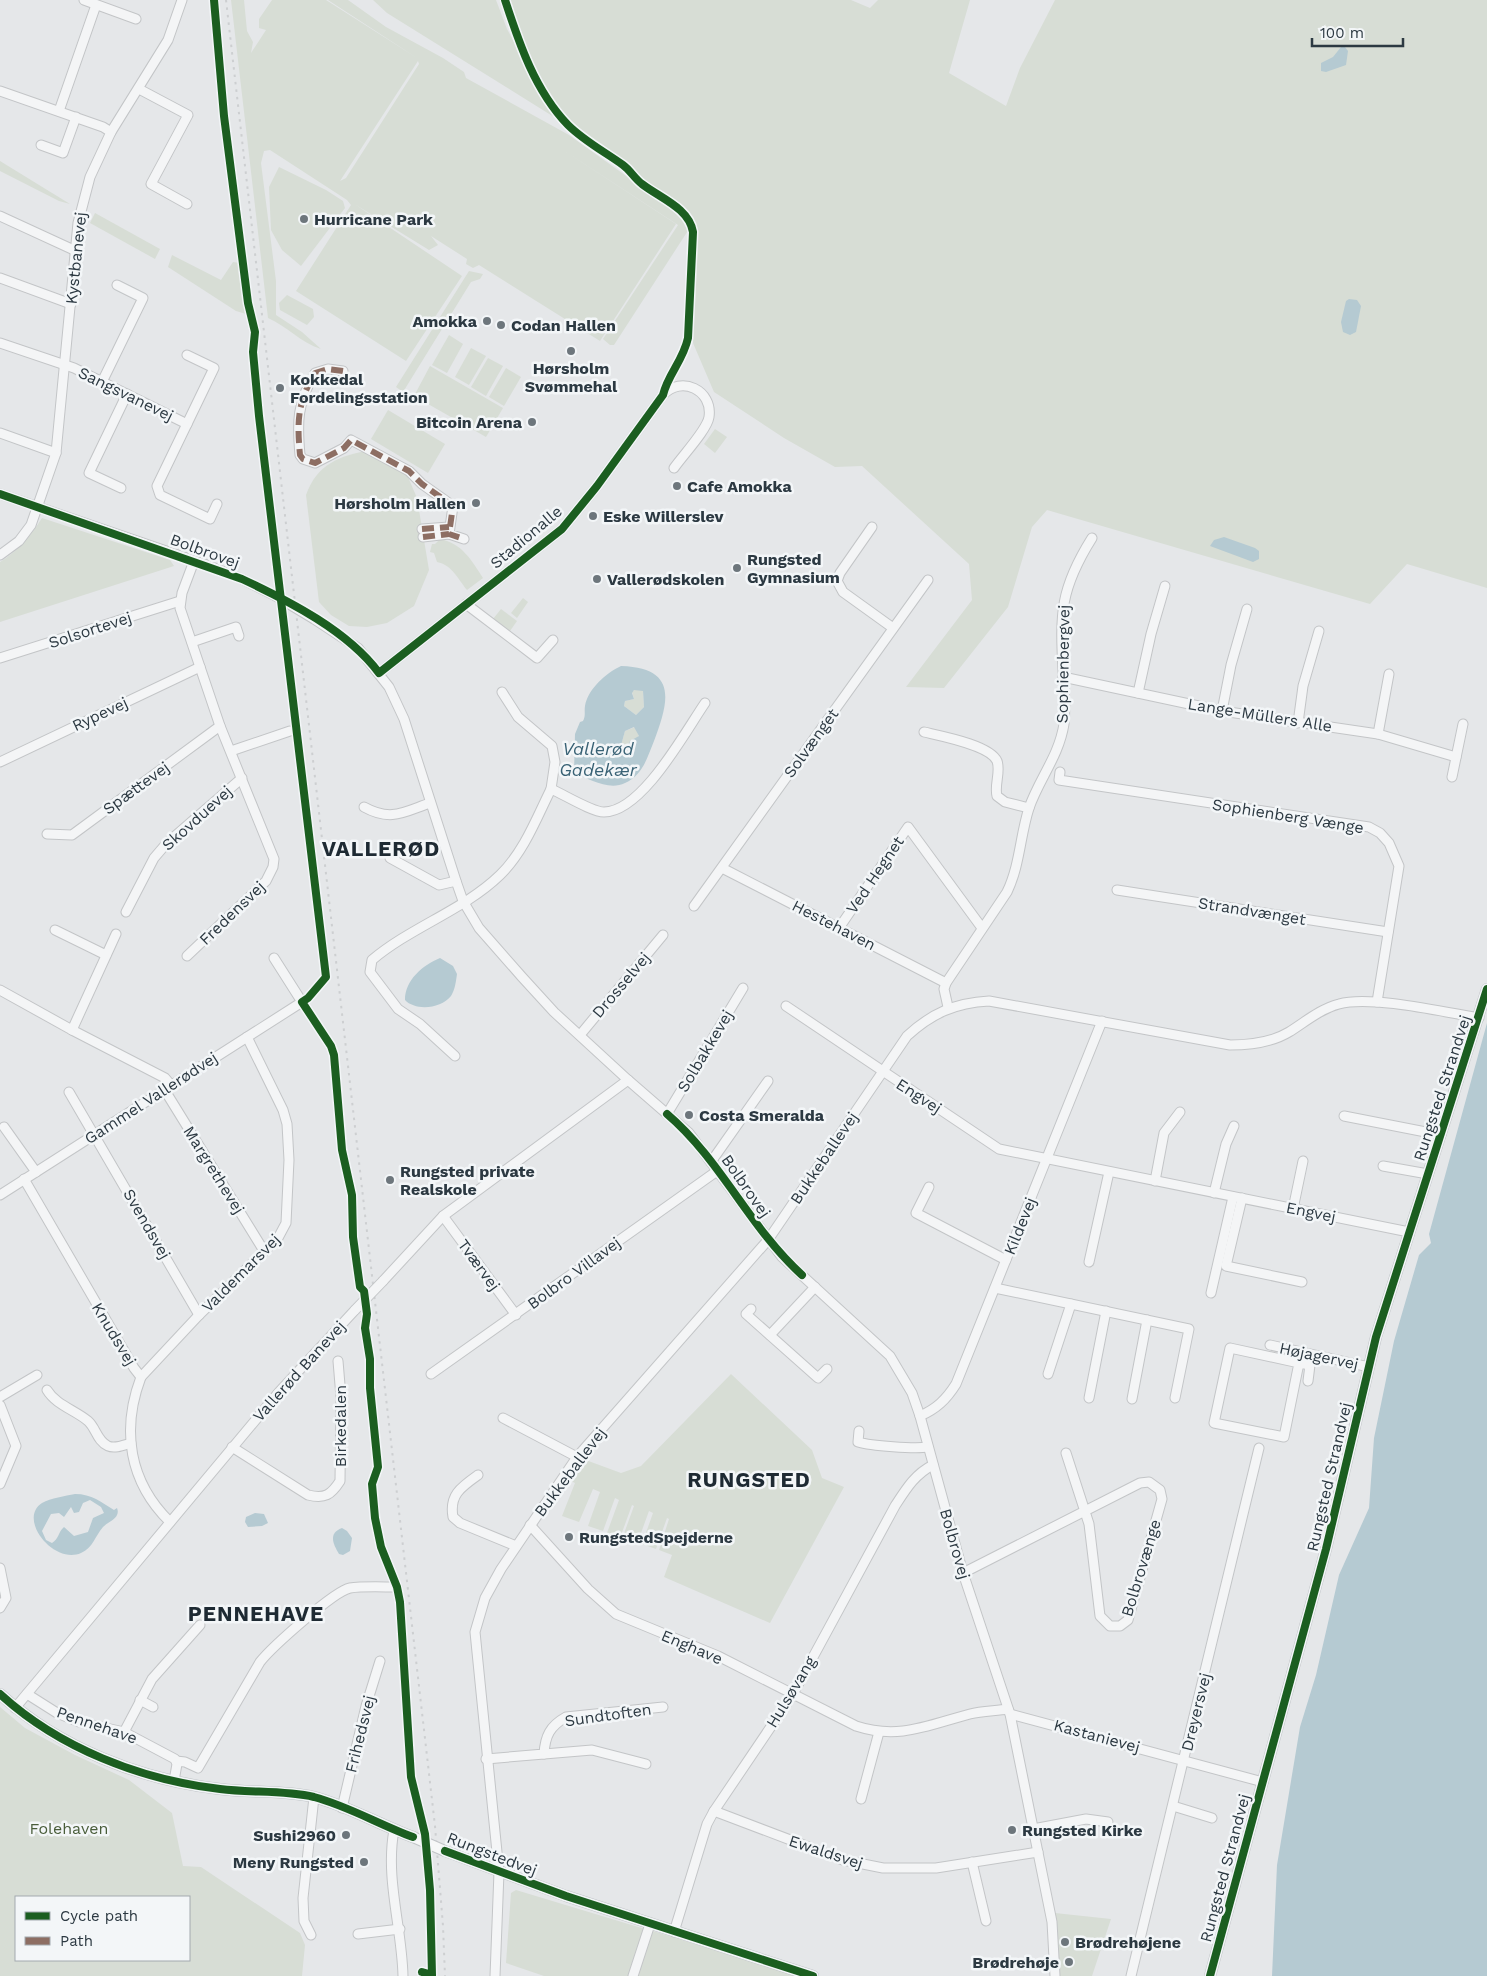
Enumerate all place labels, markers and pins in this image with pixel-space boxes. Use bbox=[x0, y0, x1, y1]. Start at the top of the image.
place label: Hurricane Park bbox=[314, 210, 433, 229]
marker: Hurricane Park bbox=[298, 213, 310, 225]
place label: Amokka bbox=[412, 312, 478, 331]
marker: Amokka bbox=[481, 315, 493, 327]
place label: Codan Hallen bbox=[511, 316, 616, 335]
marker: Codan Hallen bbox=[495, 319, 507, 331]
marker: Hørsholm Svømmehal bbox=[565, 345, 577, 357]
place label: Hørsholm Svømmehal bbox=[525, 359, 618, 396]
place label: Kokkedal Fordelingsstation bbox=[290, 370, 428, 407]
marker: Kokkedal Fordelingsstation bbox=[274, 382, 286, 394]
place label: Bitcoin Arena bbox=[416, 413, 523, 432]
marker: Bitcoin Arena bbox=[526, 416, 538, 428]
place label: Cafe Amokka bbox=[687, 477, 792, 496]
marker: Cafe Amokka bbox=[671, 480, 683, 492]
place label: Hørsholm Hallen bbox=[334, 494, 466, 513]
marker: Hørsholm Hallen bbox=[470, 497, 482, 509]
place label: Eske Willerslev bbox=[603, 507, 724, 526]
marker: Eske Willerslev bbox=[587, 510, 599, 522]
place label: Rungsted Gymnasium bbox=[747, 550, 840, 587]
marker: Rungsted Gymnasium bbox=[731, 562, 743, 574]
place label: Vallerødskolen bbox=[607, 570, 724, 589]
marker: Vallerødskolen bbox=[591, 573, 603, 585]
place label: Costa Smeralda bbox=[699, 1106, 825, 1125]
marker: Costa Smeralda bbox=[683, 1109, 695, 1121]
place label: Rungsted private Realskole bbox=[400, 1162, 535, 1199]
marker: Rungsted private Realskole bbox=[384, 1174, 396, 1186]
place label: RungstedSpejderne bbox=[579, 1528, 733, 1547]
marker: RungstedSpejderne bbox=[563, 1531, 575, 1543]
place label: Rungsted Kirke bbox=[1022, 1821, 1143, 1840]
marker: Rungsted Kirke bbox=[1006, 1824, 1018, 1836]
place label: Sushi2960 bbox=[253, 1826, 336, 1845]
marker: Sushi2960 bbox=[340, 1829, 352, 1841]
place label: Meny Rungsted bbox=[233, 1853, 354, 1872]
marker: Meny Rungsted bbox=[358, 1856, 370, 1868]
place label: Brødrehøjene bbox=[1075, 1933, 1181, 1952]
marker: Brødrehøjene bbox=[1059, 1936, 1071, 1948]
place label: Brødrehøje bbox=[972, 1953, 1059, 1972]
marker: Brødrehøje bbox=[1063, 1956, 1075, 1968]

